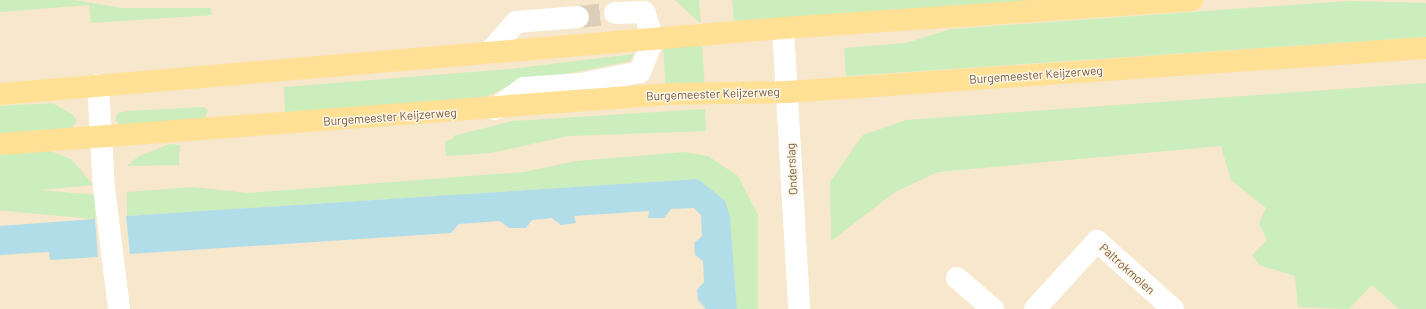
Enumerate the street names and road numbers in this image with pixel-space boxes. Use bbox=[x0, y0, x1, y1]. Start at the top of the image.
street label: Burgemeester Keijzerweg bbox=[969, 63, 1103, 87]
street label: Burgemeester Keijzerweg bbox=[646, 84, 780, 104]
street label: Burgemeester Keijzerweg bbox=[323, 105, 457, 129]
street label: Onderslag bbox=[783, 143, 801, 195]
street label: Paltrokmolen bbox=[1096, 241, 1158, 297]

